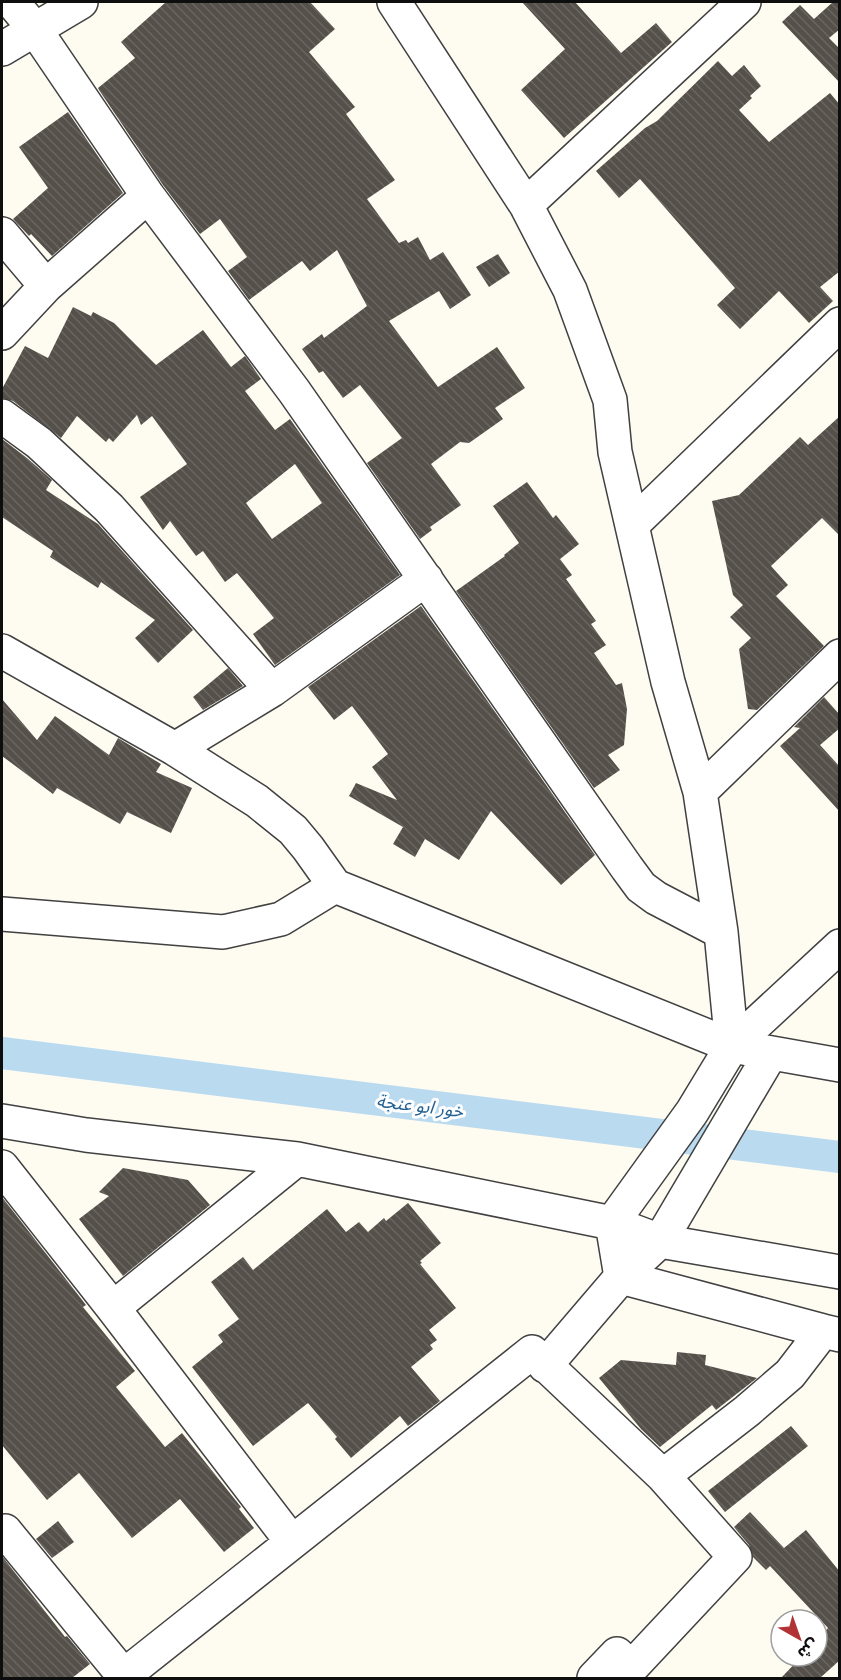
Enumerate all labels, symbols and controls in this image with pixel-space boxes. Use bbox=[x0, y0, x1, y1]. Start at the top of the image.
water label: خور ابو عنجة bbox=[375, 1088, 465, 1122]
north arrow bbox=[769, 1608, 829, 1668]
text: ش bbox=[793, 1634, 824, 1665]

